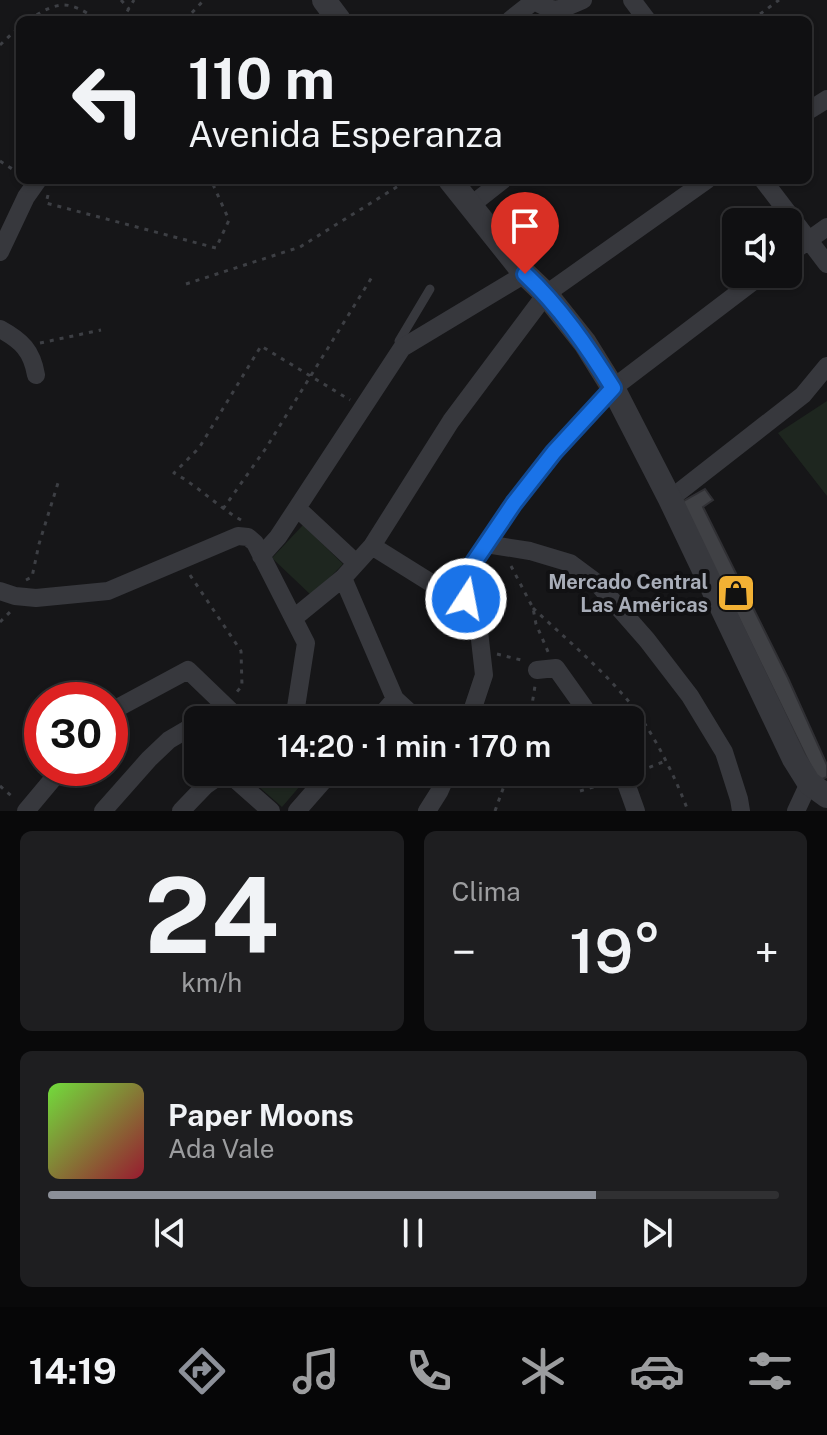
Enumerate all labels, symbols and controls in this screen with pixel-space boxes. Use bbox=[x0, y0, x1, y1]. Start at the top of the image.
text: 110 m bbox=[188, 46, 335, 112]
icon: left bbox=[56, 48, 160, 152]
text: Avenida Esperanza bbox=[188, 113, 503, 155]
pin bbox=[491, 192, 559, 274]
icon: arrive bbox=[503, 204, 547, 248]
map controls bbox=[722, 208, 802, 288]
button: sound bbox=[722, 208, 802, 288]
position arrow bbox=[424, 557, 508, 641]
place label: Mercado Central Las Américas bbox=[548, 570, 708, 617]
shop icon: Mercado Central Las Américas bbox=[715, 572, 757, 614]
speed limit sign: 30 bbox=[24, 682, 128, 786]
text: 14:20 · 1 min · 170 m bbox=[277, 728, 551, 764]
text: 24 bbox=[145, 854, 279, 976]
text: Clima bbox=[452, 876, 521, 907]
text: 19° bbox=[569, 916, 661, 987]
text: − bbox=[452, 926, 476, 978]
text: + bbox=[755, 926, 779, 978]
text: km/h bbox=[181, 967, 242, 998]
text: Paper Moons bbox=[168, 1097, 354, 1133]
text: Ada Vale bbox=[168, 1133, 274, 1164]
icon: previous bbox=[148, 1211, 192, 1255]
icon: pause bbox=[391, 1211, 435, 1255]
icon: next bbox=[635, 1211, 679, 1255]
icon: directions bbox=[174, 1343, 230, 1399]
icon: music bbox=[288, 1343, 344, 1399]
icon: phone bbox=[401, 1343, 457, 1399]
icon: climate bbox=[515, 1343, 571, 1399]
icon: car bbox=[629, 1343, 685, 1399]
icon: filters bbox=[742, 1343, 798, 1399]
text: 14:19 bbox=[29, 1350, 117, 1392]

